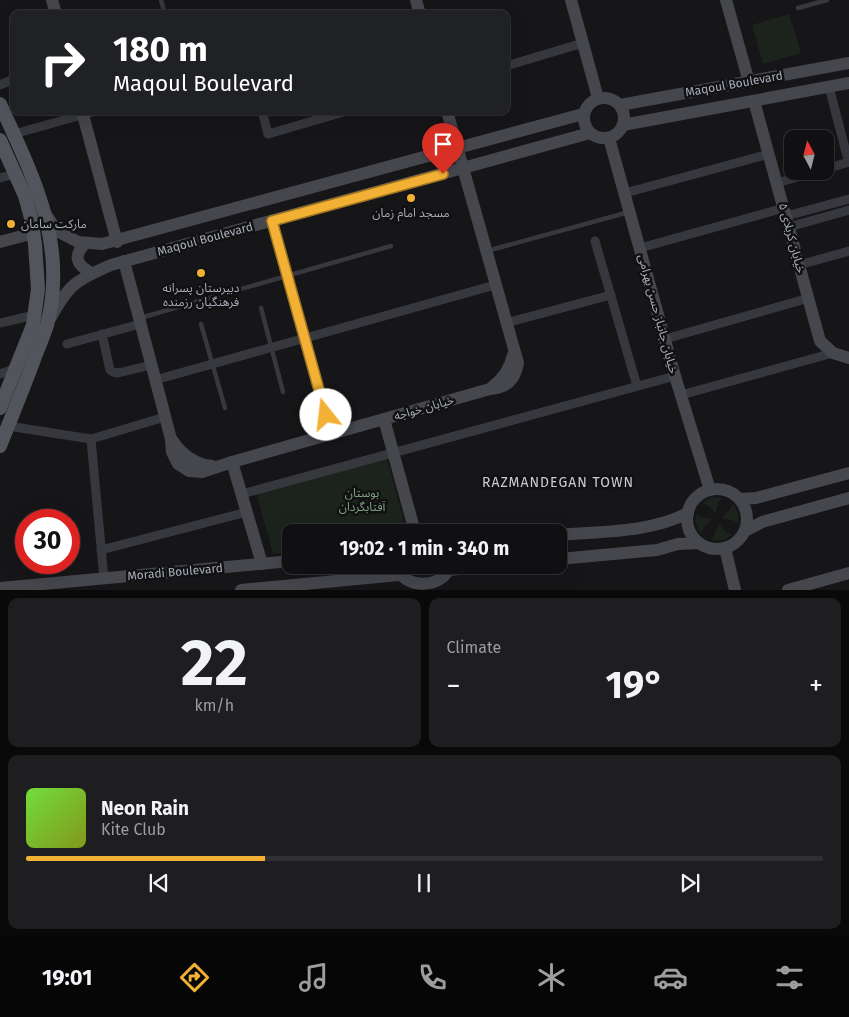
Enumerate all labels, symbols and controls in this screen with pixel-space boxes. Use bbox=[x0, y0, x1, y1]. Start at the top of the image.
text: 180 m bbox=[113, 28, 208, 70]
icon: right bbox=[30, 30, 95, 95]
street label: Maqoul Boulevard bbox=[684, 69, 784, 99]
text: Maqoul Boulevard bbox=[113, 70, 294, 97]
pin bbox=[422, 123, 464, 174]
icon: arrive bbox=[429, 130, 457, 158]
north arrow bbox=[784, 130, 834, 180]
map controls bbox=[784, 130, 834, 180]
marker: مسجد امام زمان bbox=[405, 192, 417, 204]
street label: خیابان کربلای ۵ bbox=[776, 201, 808, 275]
place label: مسجد امام زمان bbox=[372, 206, 450, 222]
place label: مارکت سامان bbox=[21, 217, 87, 231]
marker: مارکت سامان bbox=[5, 218, 17, 230]
street label: Maqoul Boulevard bbox=[156, 219, 254, 259]
street label: خیابان جانباز حسن بهرامی bbox=[635, 253, 681, 375]
marker: دبیرستان پسرانه فرهنگیان رزمنده bbox=[195, 267, 207, 279]
place label: دبیرستان پسرانه فرهنگیان رزمنده bbox=[163, 281, 240, 309]
position arrow bbox=[299, 388, 351, 440]
street label: خیابان خواجه bbox=[392, 393, 456, 423]
district label: RAZMANDEGAN TOWN bbox=[482, 474, 634, 491]
park label: بوستان آفتابگردان bbox=[339, 486, 386, 514]
speed limit sign: 30 bbox=[15, 509, 80, 574]
text: 19:02 · 1 min · 340 m bbox=[340, 537, 509, 560]
street label: Moradi Boulevard bbox=[127, 561, 223, 583]
text: 22 bbox=[181, 624, 248, 702]
text: Climate bbox=[447, 638, 501, 657]
text: 19° bbox=[605, 662, 664, 708]
text: − bbox=[447, 669, 461, 702]
text: + bbox=[809, 669, 823, 702]
text: km/h bbox=[194, 696, 234, 715]
text: Neon Rain bbox=[101, 797, 189, 820]
text: Kite Club bbox=[101, 820, 166, 839]
icon: previous bbox=[145, 869, 173, 897]
icon: pause bbox=[410, 869, 438, 897]
icon: next bbox=[676, 869, 704, 897]
icon: directions bbox=[177, 960, 212, 995]
icon: music bbox=[296, 960, 331, 995]
icon: phone bbox=[415, 960, 450, 995]
icon: climate bbox=[534, 960, 569, 995]
icon: car bbox=[653, 960, 688, 995]
icon: filters bbox=[772, 960, 807, 995]
text: 19:01 bbox=[42, 964, 92, 991]

